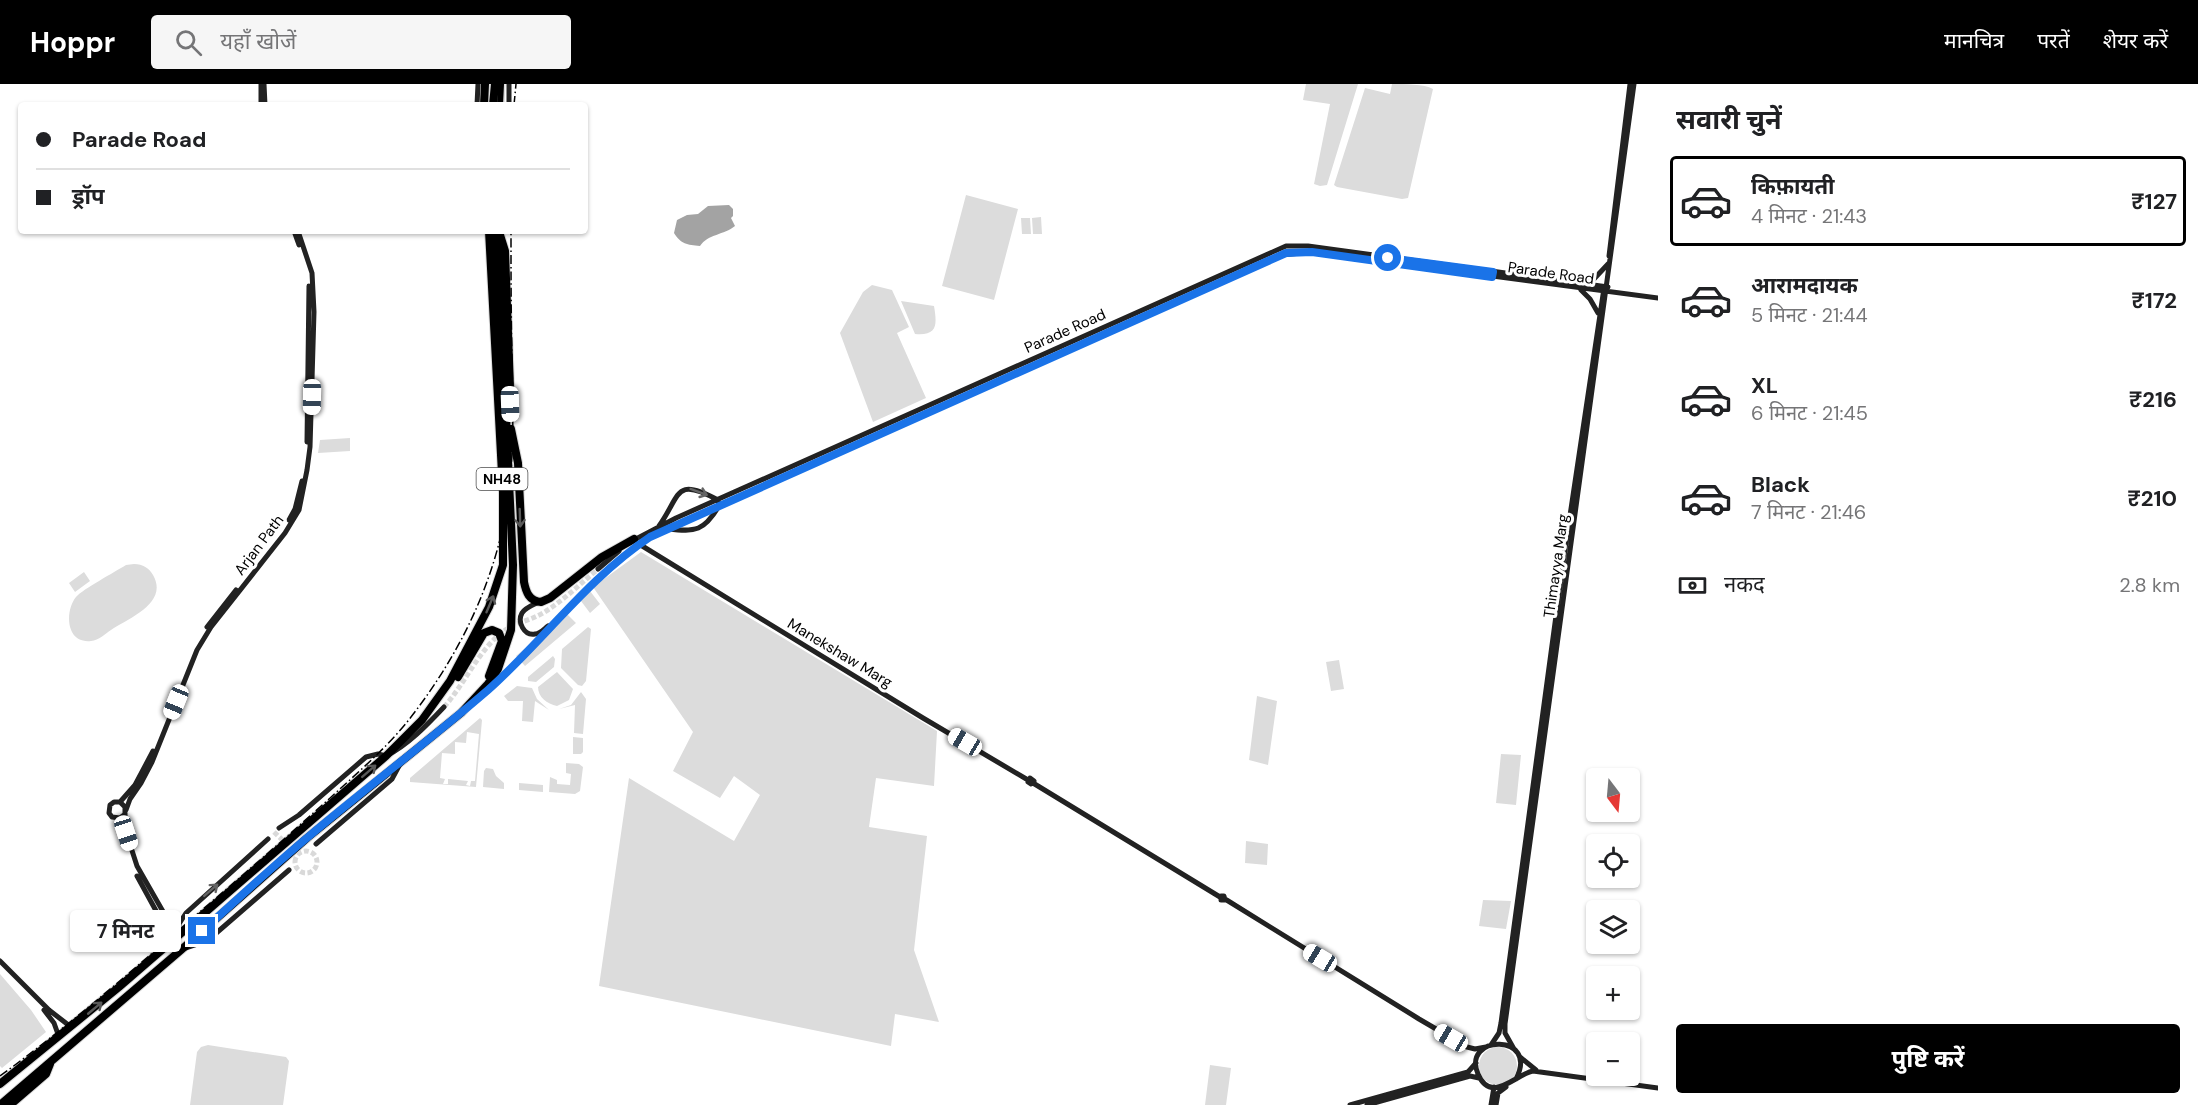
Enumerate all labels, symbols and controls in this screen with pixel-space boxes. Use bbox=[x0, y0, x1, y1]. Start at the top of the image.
search box bbox=[151, 15, 571, 69]
text: Hoppr bbox=[30, 24, 115, 61]
icon: search bbox=[172, 26, 205, 59]
text: यहाँ खोजें bbox=[220, 27, 296, 56]
text: मानचित्र bbox=[1944, 27, 2004, 55]
text: परतें bbox=[2037, 27, 2070, 55]
text: शेयर करें bbox=[2103, 27, 2168, 55]
text: सवारी चुनें bbox=[1676, 102, 1782, 137]
text: Parade Road bbox=[72, 125, 206, 154]
text: किफ़ायती bbox=[1751, 172, 1835, 201]
icon: car bbox=[1679, 174, 1733, 228]
text: ड्रॉप bbox=[72, 182, 105, 211]
text: ₹127 bbox=[2131, 187, 2177, 216]
text: 4 मिनट · 21:43 bbox=[1751, 203, 1867, 229]
route start bbox=[1374, 244, 1401, 271]
street label: Parade Road bbox=[1507, 257, 1595, 289]
text: आरामदायक bbox=[1751, 271, 1858, 300]
icon: car bbox=[1679, 273, 1733, 327]
text: ₹172 bbox=[2131, 286, 2177, 315]
text: 5 मिनट · 21:44 bbox=[1751, 302, 1868, 328]
street label: Parade Road bbox=[1021, 304, 1109, 358]
text: XL bbox=[1751, 371, 1778, 400]
icon: car bbox=[1679, 372, 1733, 426]
car bbox=[303, 379, 321, 415]
text: ₹216 bbox=[2129, 385, 2177, 414]
car bbox=[500, 386, 520, 422]
text: 6 मिनट · 21:45 bbox=[1751, 400, 1868, 426]
road number: NH48 bbox=[476, 468, 528, 490]
text: Black bbox=[1751, 470, 1810, 499]
icon: car bbox=[1679, 471, 1733, 525]
text: ₹210 bbox=[2127, 484, 2177, 513]
one-way arrow bbox=[690, 487, 708, 498]
text: 7 मिनट · 21:46 bbox=[1751, 499, 1866, 525]
one-way arrow bbox=[514, 508, 525, 528]
street label: Arjan Path bbox=[230, 511, 288, 579]
street label: Thimayya Marg bbox=[1539, 513, 1573, 619]
icon: cash bbox=[1676, 569, 1709, 602]
text: नकद bbox=[1724, 570, 1765, 599]
text: 2.8 km bbox=[2119, 572, 2180, 598]
one-way arrow bbox=[485, 595, 496, 613]
street label: Manekshaw Marg bbox=[784, 614, 896, 692]
car bbox=[161, 682, 191, 722]
car bbox=[945, 725, 985, 759]
one-way arrow bbox=[361, 764, 377, 778]
north arrow bbox=[1586, 768, 1640, 822]
map controls bbox=[1586, 768, 1640, 1086]
car bbox=[112, 813, 140, 853]
button: locate bbox=[1586, 834, 1640, 888]
one-way arrow bbox=[204, 883, 219, 897]
button: layers bbox=[1586, 900, 1640, 954]
callout: 7 मिनट bbox=[70, 910, 181, 952]
route end bbox=[188, 917, 215, 944]
text: 7 मिनट bbox=[97, 918, 154, 944]
car bbox=[1300, 941, 1340, 975]
button: + bbox=[1586, 966, 1640, 1020]
one-way arrow bbox=[86, 1001, 102, 1014]
car bbox=[1431, 1021, 1471, 1055]
button: पुष्टि करें bbox=[1676, 1024, 2180, 1093]
button: − bbox=[1586, 1032, 1640, 1086]

